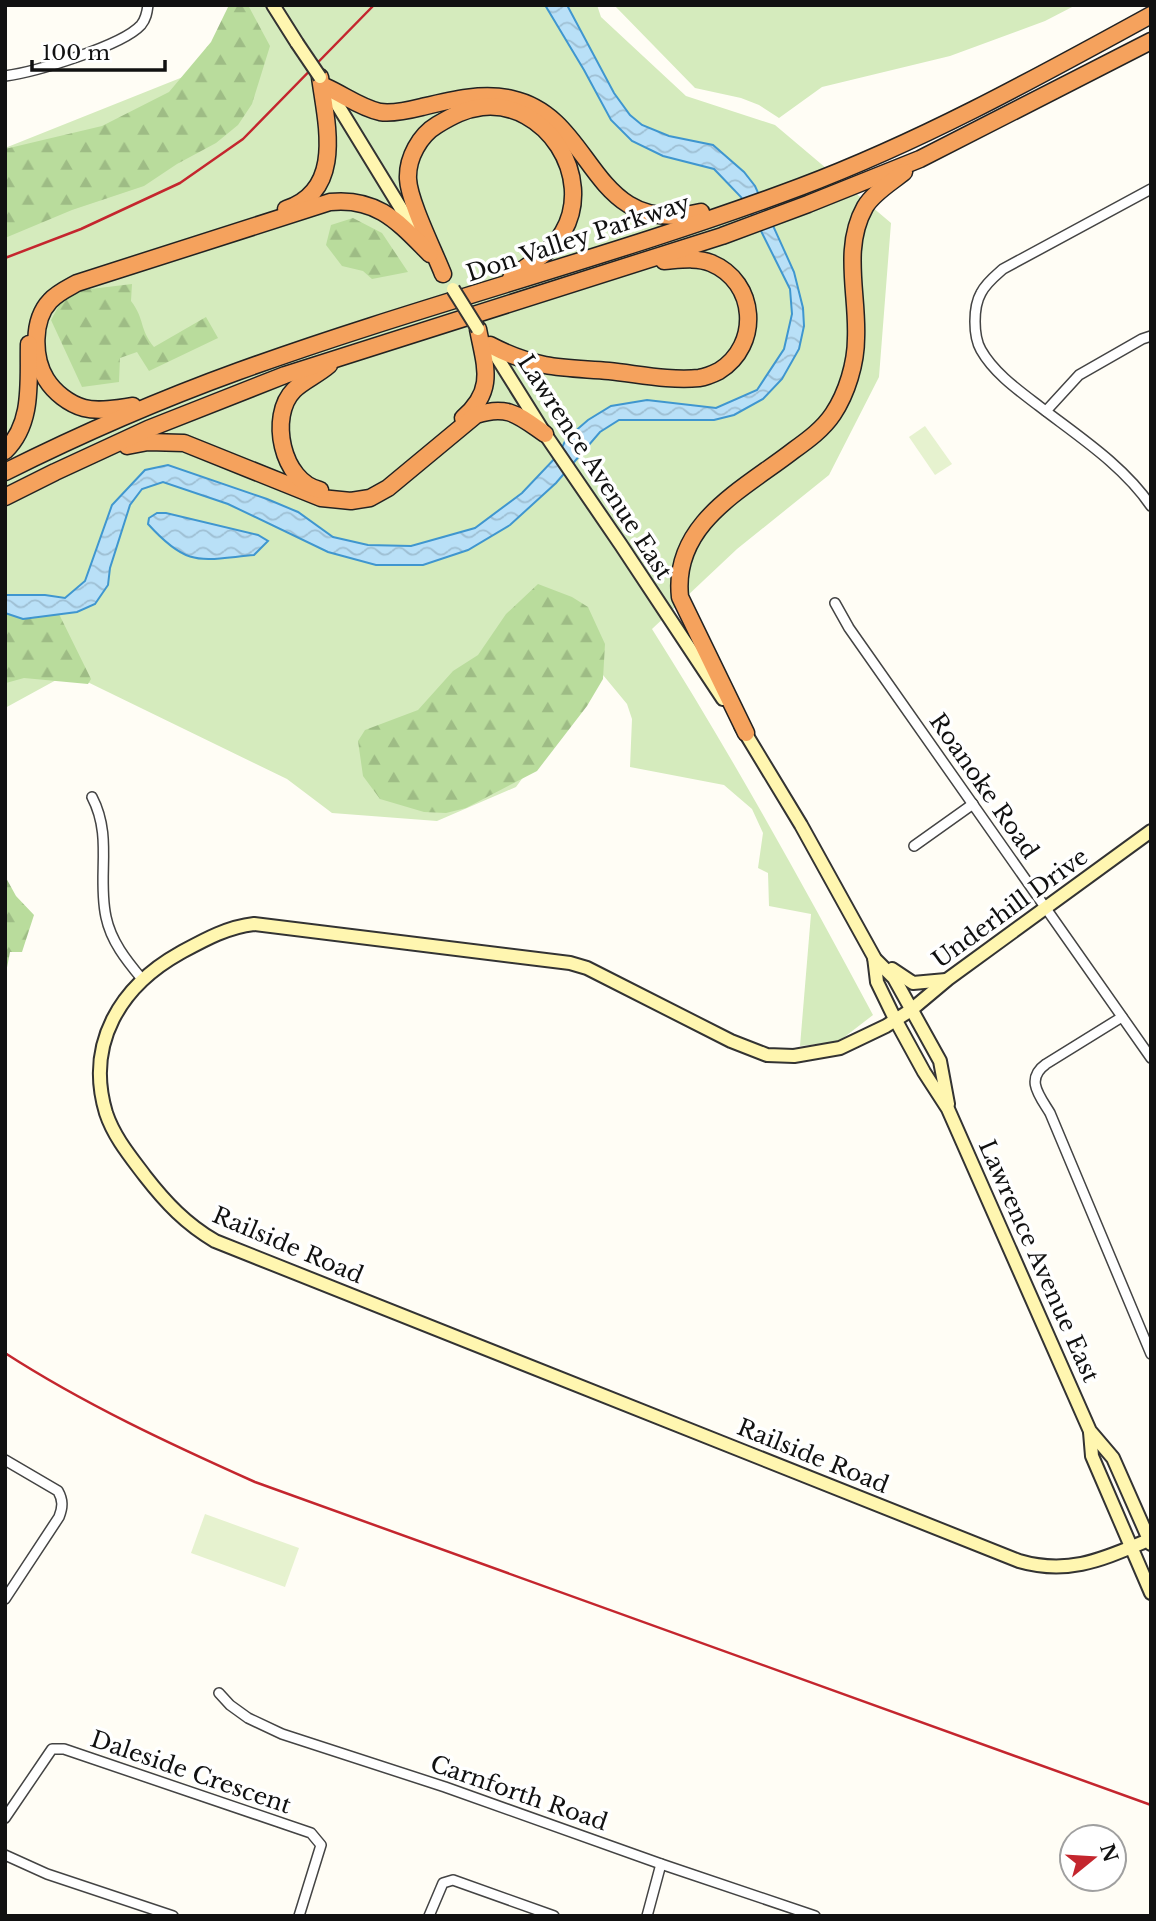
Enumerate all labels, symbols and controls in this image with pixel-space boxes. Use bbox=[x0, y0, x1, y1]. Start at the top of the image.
scale bar bbox=[32, 28, 164, 72]
text: 100 m bbox=[42, 40, 110, 66]
street label: Don Valley Parkway bbox=[463, 188, 694, 287]
street label: Lawrence Avenue East bbox=[512, 349, 678, 585]
street label: Roanoke Road bbox=[924, 708, 1044, 864]
street label: Underhill Drive bbox=[927, 842, 1093, 974]
street label: Lawrence Avenue East bbox=[973, 1135, 1105, 1387]
street label: Railside Road bbox=[208, 1201, 368, 1289]
street label: Railside Road bbox=[733, 1413, 893, 1499]
street label: Daleside Crescent bbox=[87, 1725, 295, 1820]
street label: Carnforth Road bbox=[427, 1750, 611, 1836]
north arrow bbox=[1058, 1823, 1128, 1893]
text: N bbox=[1095, 1841, 1122, 1865]

